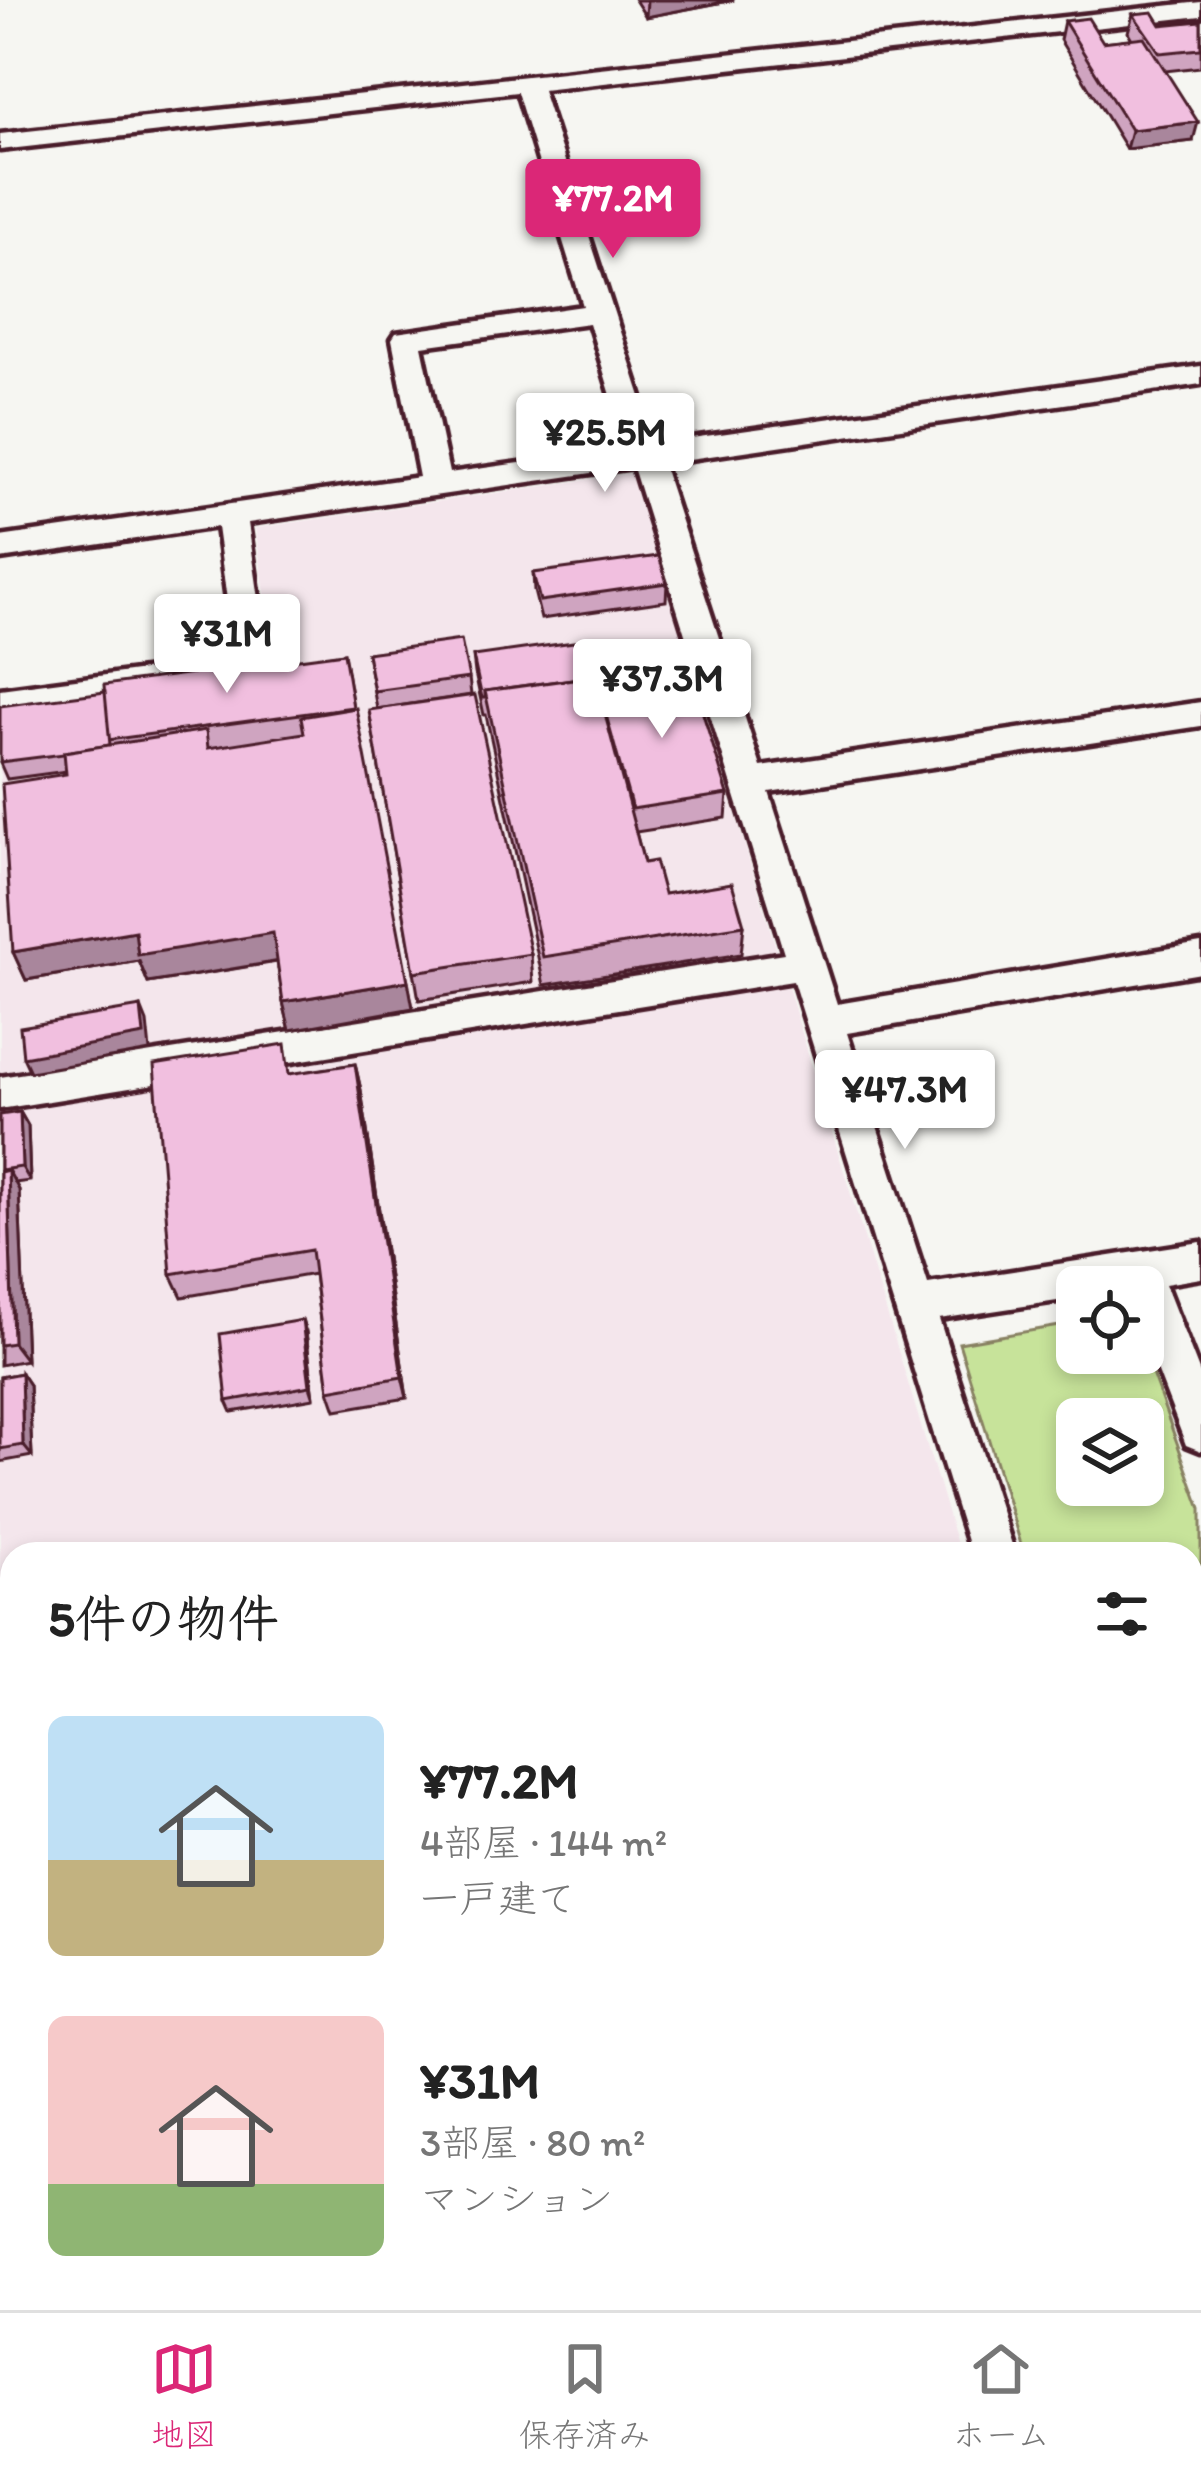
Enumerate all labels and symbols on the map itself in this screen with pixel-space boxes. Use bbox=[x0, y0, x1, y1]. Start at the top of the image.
pin: ¥77.2M bbox=[515, 159, 711, 261]
pin: ¥25.5M bbox=[507, 393, 703, 495]
pin: ¥31M bbox=[156, 594, 298, 696]
pin: ¥37.3M bbox=[564, 639, 760, 741]
pin: ¥47.3M bbox=[807, 1050, 1003, 1152]

